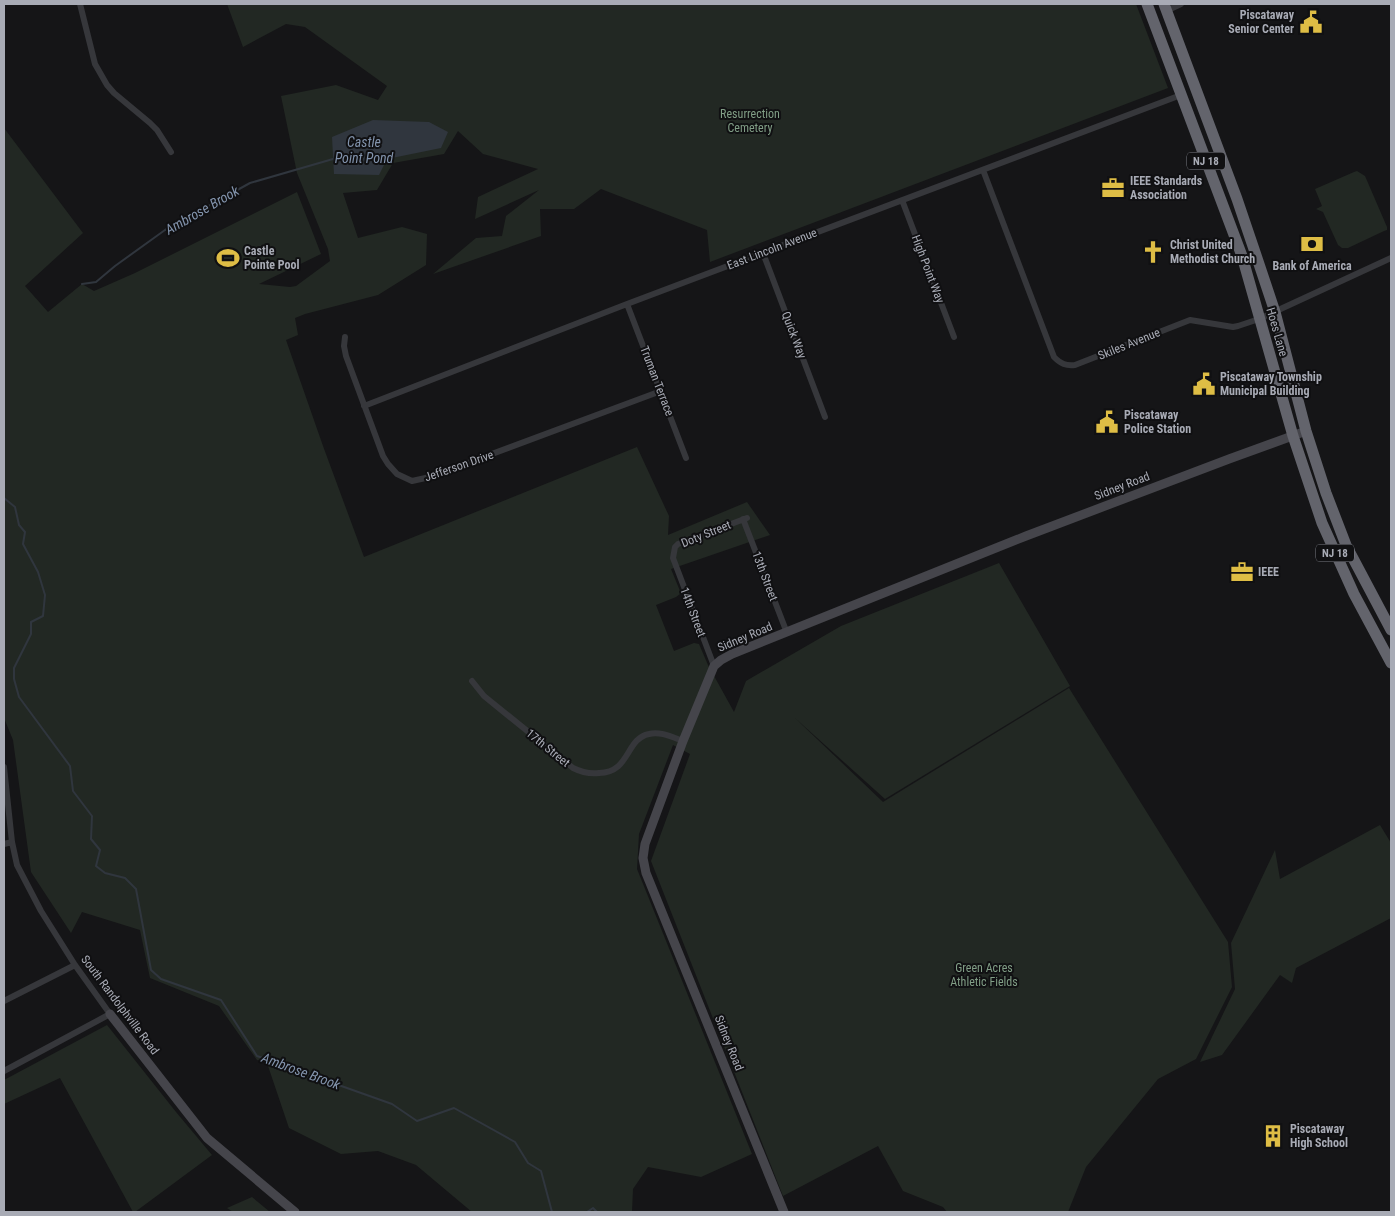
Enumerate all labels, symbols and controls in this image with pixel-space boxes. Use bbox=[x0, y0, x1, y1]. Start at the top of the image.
place label: Piscataway Senior Center bbox=[1228, 8, 1295, 36]
public building icon: Piscataway Senior Center bbox=[1298, 9, 1324, 35]
park label: Resurrection Cemetery bbox=[720, 107, 780, 135]
water label: Castle Point Pond bbox=[335, 134, 394, 166]
road number: NJ 18 bbox=[1187, 153, 1225, 170]
place label: IEEE Standards Association bbox=[1130, 174, 1203, 202]
office icon: IEEE Standards Association bbox=[1100, 175, 1126, 201]
water label: Ambrose Brook bbox=[161, 182, 242, 238]
street label: East Lincoln Avenue bbox=[725, 225, 819, 273]
bank icon: Bank of America bbox=[1299, 231, 1325, 257]
street label: High Point Way bbox=[909, 233, 947, 305]
place label: Christ United Methodist Church bbox=[1170, 238, 1255, 266]
church icon: Christ United Methodist Church bbox=[1140, 239, 1166, 265]
place label: Castle Pointe Pool bbox=[244, 244, 300, 272]
sports icon: Castle Pointe Pool bbox=[215, 245, 241, 271]
place label: Bank of America bbox=[1272, 259, 1352, 273]
street label: Hoes Lane bbox=[1263, 306, 1291, 358]
street label: Quick Way bbox=[779, 310, 809, 360]
street label: Skiles Avenue bbox=[1096, 325, 1162, 363]
street label: Truman Terrace bbox=[637, 344, 677, 418]
place label: Piscataway Township Municipal Building bbox=[1220, 370, 1322, 398]
public building icon: Piscataway Township Municipal Building bbox=[1191, 371, 1217, 397]
place label: Piscataway Police Station bbox=[1124, 408, 1191, 436]
public building icon: Piscataway Police Station bbox=[1094, 409, 1120, 435]
street label: Jefferson Drive bbox=[423, 448, 496, 484]
street label: Sidney Road bbox=[1092, 469, 1152, 503]
street label: Doty Street bbox=[679, 518, 733, 550]
road number: NJ 18 bbox=[1316, 544, 1354, 562]
street label: 13th Street bbox=[749, 549, 781, 603]
office icon: IEEE bbox=[1229, 559, 1255, 585]
place label: IEEE bbox=[1258, 565, 1279, 579]
street label: 14th Street bbox=[677, 585, 709, 639]
street label: Sidney Road bbox=[716, 619, 775, 655]
street label: 17th Street bbox=[523, 726, 573, 770]
street label: South Randolphville Road bbox=[78, 953, 162, 1057]
park label: Green Acres Athletic Fields bbox=[950, 961, 1018, 989]
street label: Sidney Road bbox=[712, 1013, 746, 1073]
water label: Ambrose Brook bbox=[259, 1049, 343, 1093]
place label: Piscataway High School bbox=[1290, 1122, 1348, 1150]
building icon: Piscataway High School bbox=[1260, 1123, 1286, 1149]

